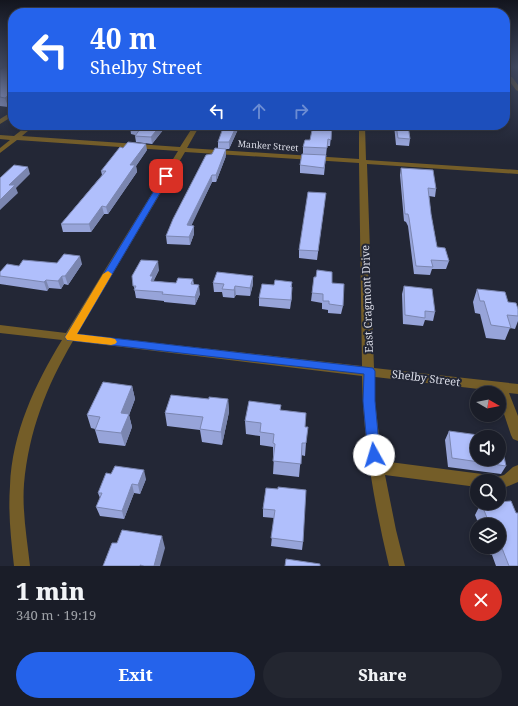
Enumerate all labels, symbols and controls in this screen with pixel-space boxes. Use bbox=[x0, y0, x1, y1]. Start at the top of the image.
text: 40 m bbox=[90, 19, 157, 57]
icon: left bbox=[24, 24, 76, 76]
text: Shelby Street bbox=[90, 55, 202, 79]
icon: left bbox=[206, 100, 228, 122]
icon: ahead bbox=[248, 100, 270, 122]
icon: right bbox=[290, 100, 312, 122]
street label: Manker Street bbox=[237, 137, 299, 154]
pin bbox=[149, 159, 183, 193]
icon: arrive bbox=[155, 165, 177, 187]
street label: East Cragmont Drive bbox=[357, 245, 376, 353]
street label: Shelby Street bbox=[391, 366, 461, 389]
north arrow bbox=[470, 386, 506, 422]
map controls bbox=[470, 386, 506, 554]
button: sound bbox=[470, 430, 506, 466]
position arrow bbox=[353, 434, 395, 476]
button: search bbox=[470, 474, 506, 510]
button: layers bbox=[470, 518, 506, 554]
text: 1 min bbox=[16, 574, 85, 607]
button: close bbox=[460, 579, 502, 621]
text: 340 m · 19:19 bbox=[16, 606, 96, 624]
button: Exit bbox=[16, 652, 255, 698]
button: Share bbox=[263, 652, 502, 698]

